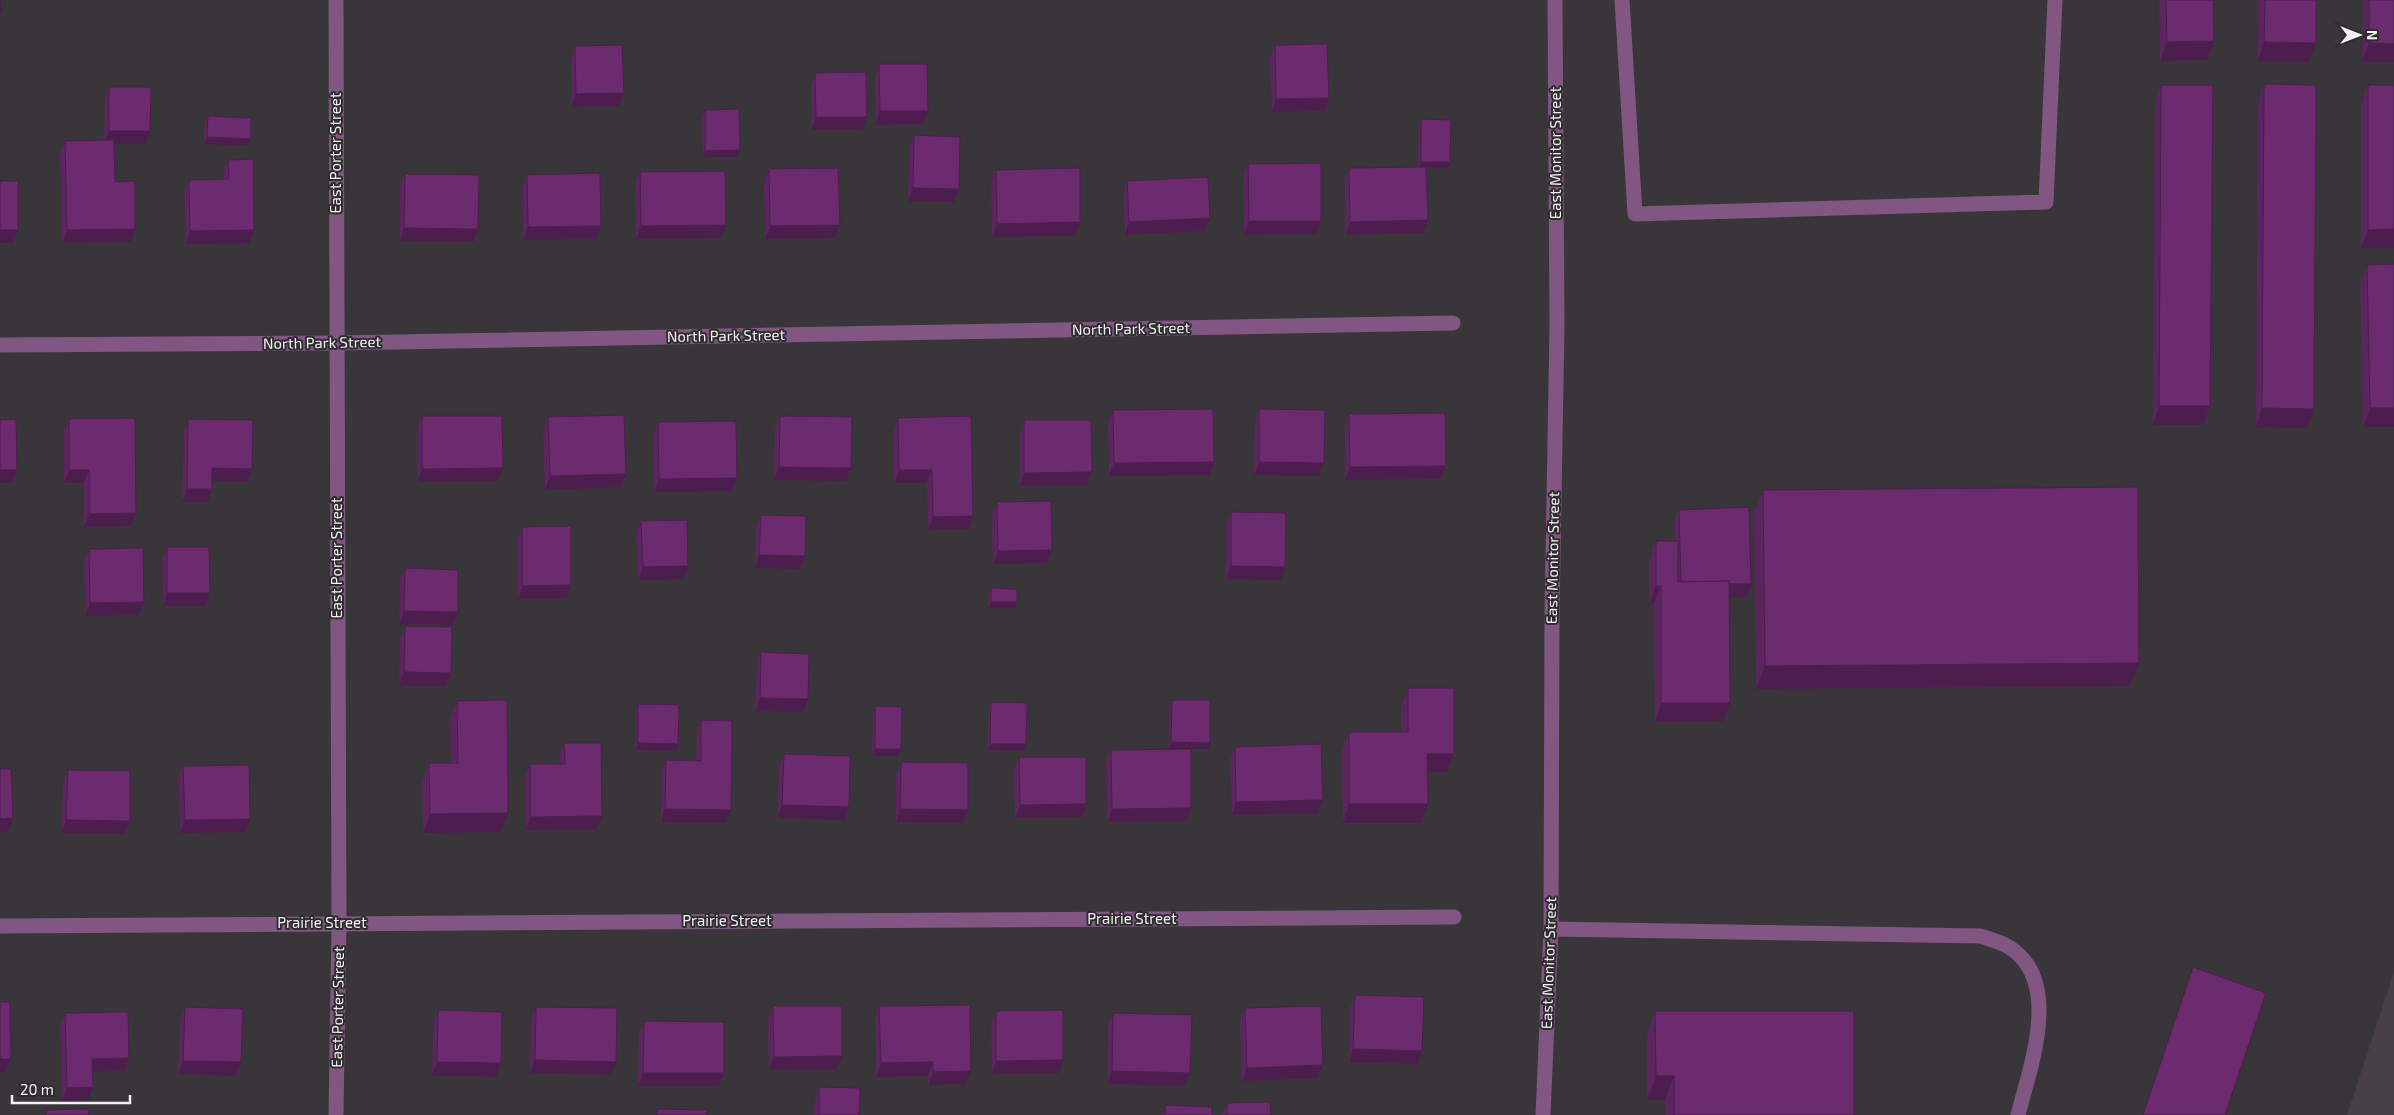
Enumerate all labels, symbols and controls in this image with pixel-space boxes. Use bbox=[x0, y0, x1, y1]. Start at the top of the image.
north arrow bbox=[2334, 10, 2384, 60]
text: N bbox=[2364, 30, 2381, 40]
street label: East Monitor Street bbox=[1546, 87, 1564, 219]
street label: East Porter Street bbox=[326, 92, 344, 214]
street label: North Park Street bbox=[1072, 318, 1191, 338]
street label: North Park Street bbox=[667, 325, 786, 345]
street label: North Park Street bbox=[263, 332, 382, 352]
street label: East Monitor Street bbox=[1542, 491, 1562, 624]
street label: East Porter Street bbox=[327, 497, 345, 619]
street label: East Monitor Street bbox=[1537, 896, 1559, 1029]
street label: Prairie Street bbox=[1087, 909, 1177, 927]
street label: Prairie Street bbox=[682, 911, 772, 929]
street label: Prairie Street bbox=[277, 913, 367, 931]
street label: East Porter Street bbox=[327, 946, 347, 1068]
scale bar bbox=[12, 1072, 130, 1104]
text: 20 m bbox=[20, 1080, 54, 1098]

